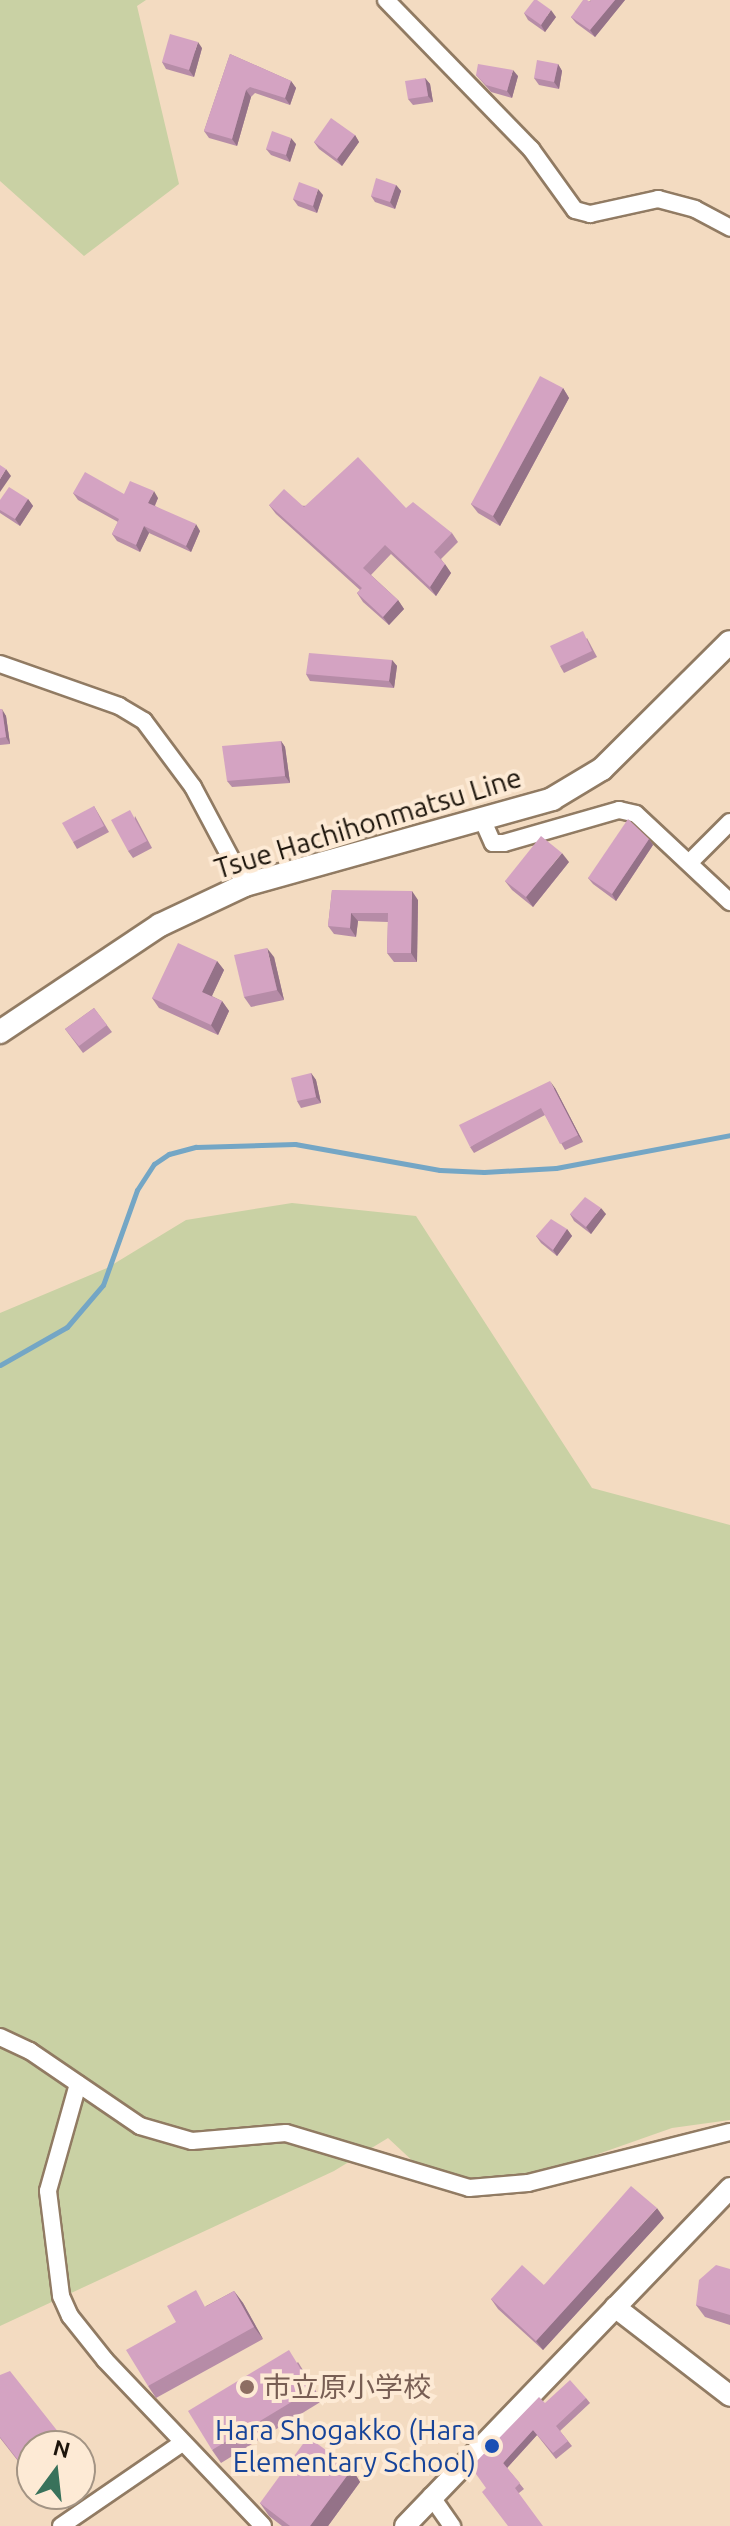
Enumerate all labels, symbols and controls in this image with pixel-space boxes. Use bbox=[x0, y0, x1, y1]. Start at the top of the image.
street label: Tsue Hachihonmatsu Line bbox=[210, 760, 526, 886]
place label: 市立原小学校 bbox=[263, 2370, 431, 2404]
marker: 市立原小学校 bbox=[238, 2378, 256, 2396]
place label: Hara Shogakko (Hara Elementary School) bbox=[215, 2413, 476, 2479]
north arrow bbox=[16, 2430, 96, 2510]
text: N bbox=[51, 2434, 73, 2462]
marker: Hara Shogakko (Hara Elementary School) bbox=[483, 2437, 501, 2455]

